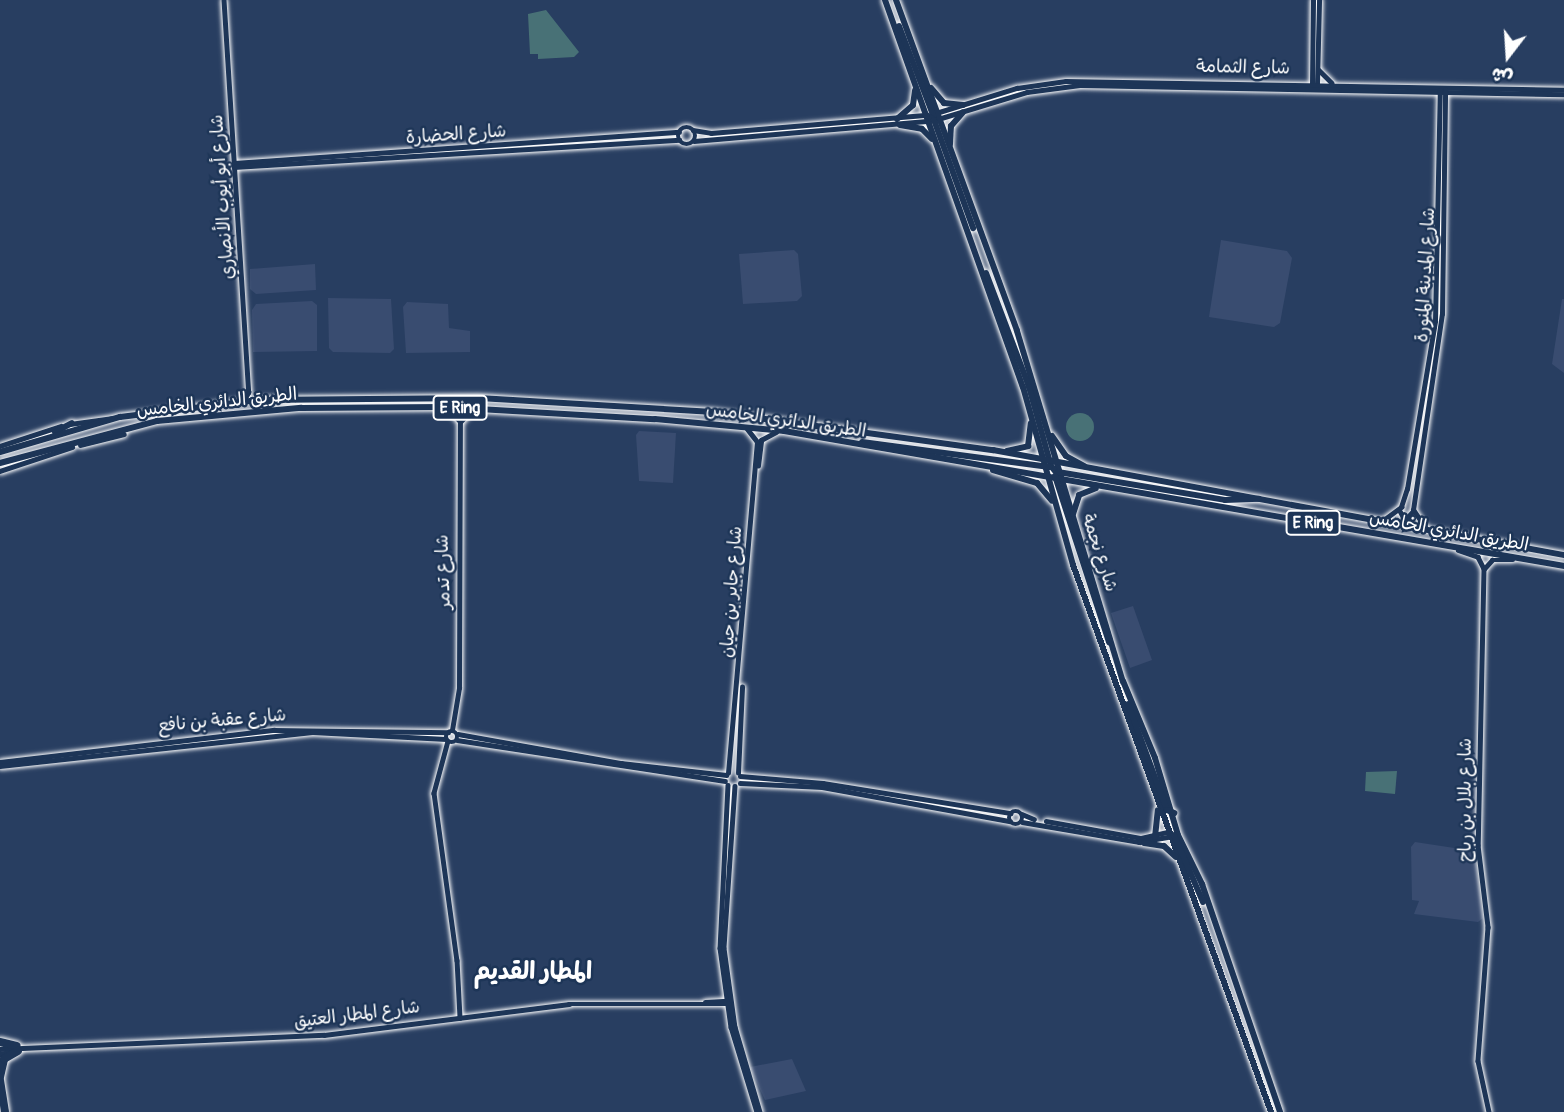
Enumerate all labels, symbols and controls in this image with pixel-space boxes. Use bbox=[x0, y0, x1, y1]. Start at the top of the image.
north arrow bbox=[1473, 21, 1543, 91]
street label: شارع الثمامة bbox=[1196, 56, 1290, 80]
text: ش bbox=[1488, 62, 1515, 91]
street label: شارع أبو أيوب الأنصاري bbox=[206, 114, 240, 280]
street label: شارع الحضارة bbox=[405, 121, 507, 149]
street label: شارع المدينة المنورة bbox=[1412, 207, 1440, 343]
street label: الطريق الدائري الخامس bbox=[136, 384, 298, 422]
road number: E Ring bbox=[432, 396, 488, 420]
street label: الطريق الدائري الخامس bbox=[705, 399, 867, 443]
street label: الطريق الدائري الخامس bbox=[1368, 507, 1530, 557]
road number: E Ring bbox=[1285, 510, 1341, 536]
street label: شارع نجمة bbox=[1076, 511, 1122, 595]
street label: شارع جابر بن حيان bbox=[717, 525, 747, 659]
street label: شارع تدمر bbox=[432, 534, 456, 610]
street label: شارع عقبة بن نافع bbox=[157, 705, 287, 737]
street label: شارع بلال بن رباح bbox=[1455, 738, 1477, 862]
district label: المطار القديم bbox=[474, 958, 592, 986]
street label: شارع المطار العتيق bbox=[293, 997, 421, 1033]

